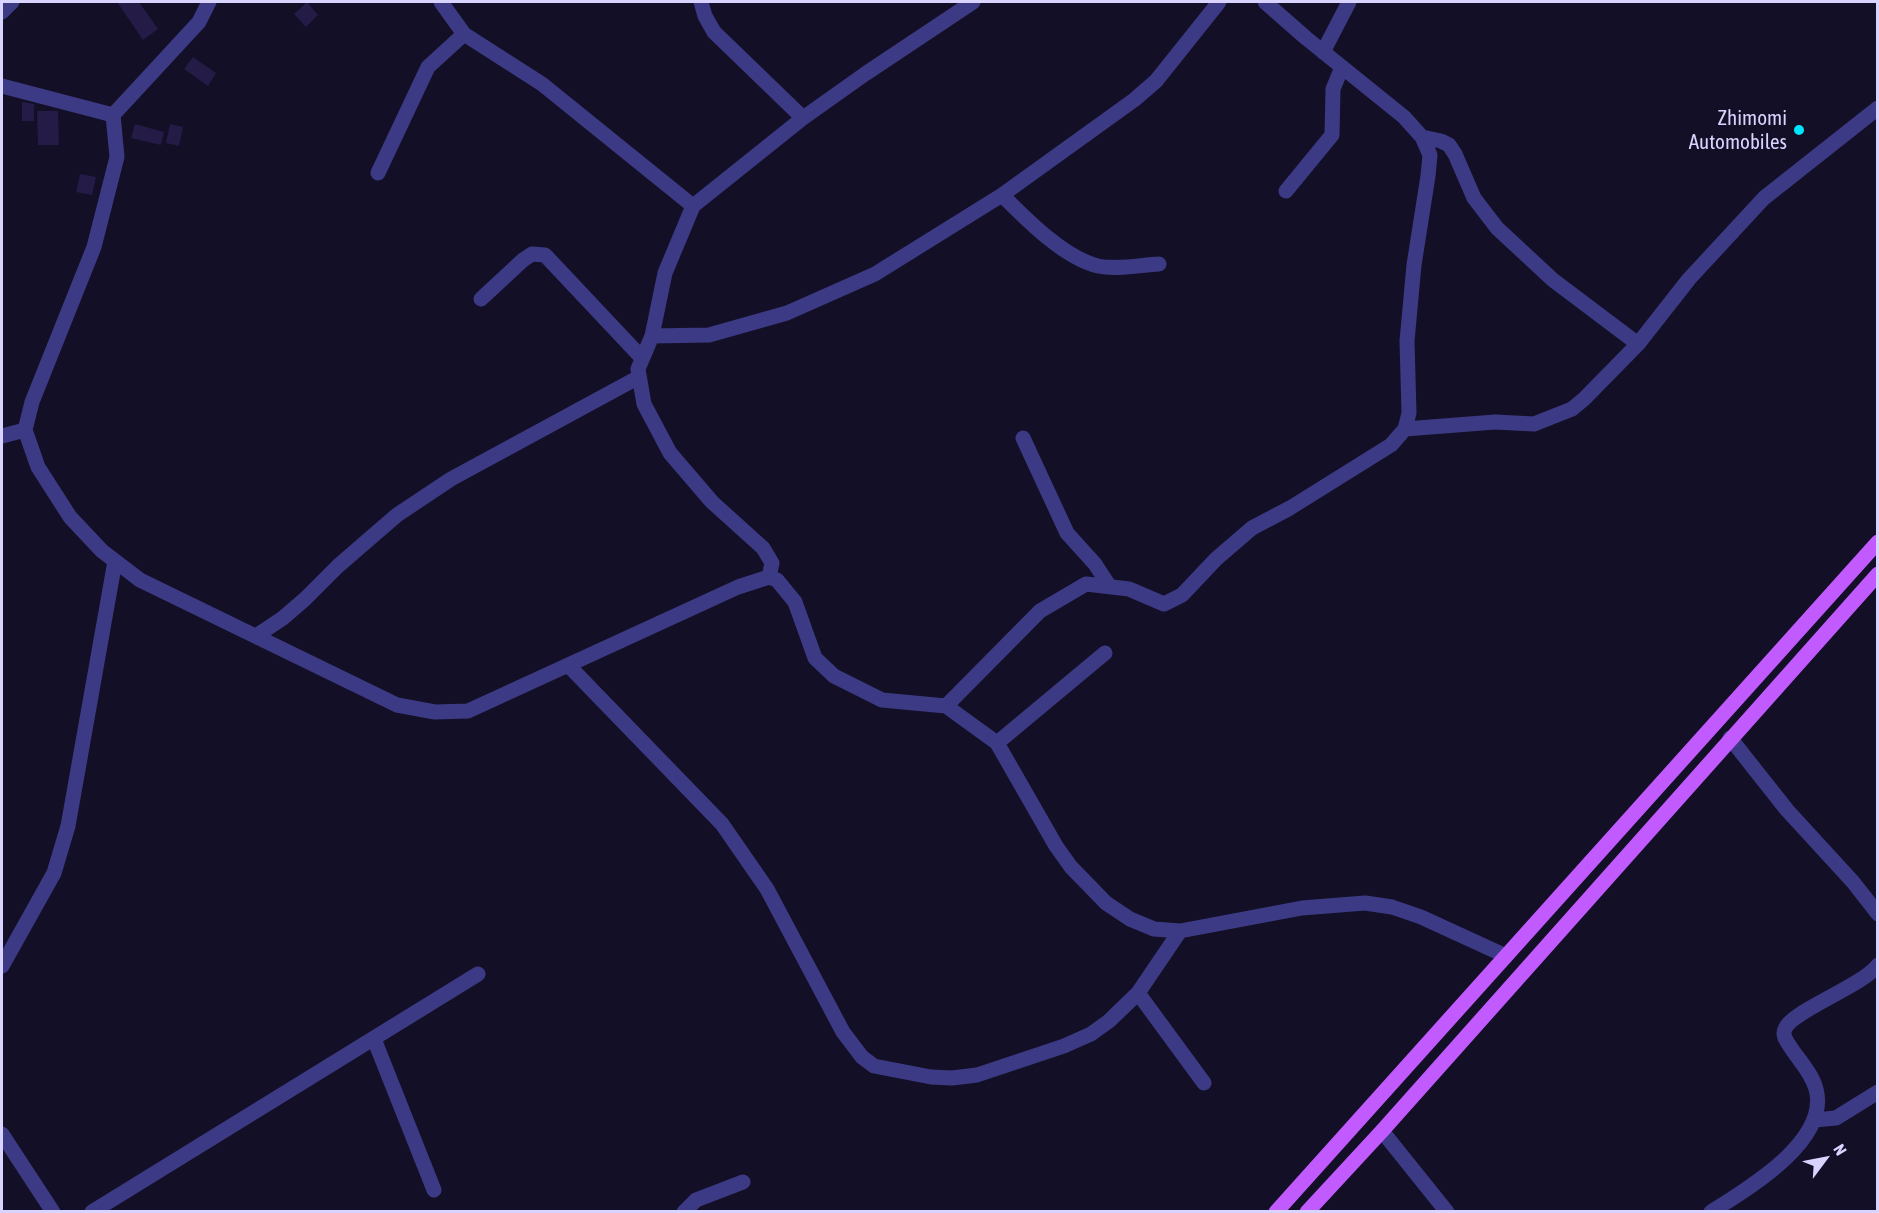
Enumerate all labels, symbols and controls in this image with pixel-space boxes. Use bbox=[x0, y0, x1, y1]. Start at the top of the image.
place label: Zhimomi Automobiles bbox=[1689, 105, 1787, 155]
marker: Zhimomi Automobiles bbox=[1792, 123, 1806, 137]
north arrow bbox=[1795, 1129, 1855, 1189]
text: N bbox=[1830, 1141, 1850, 1158]

